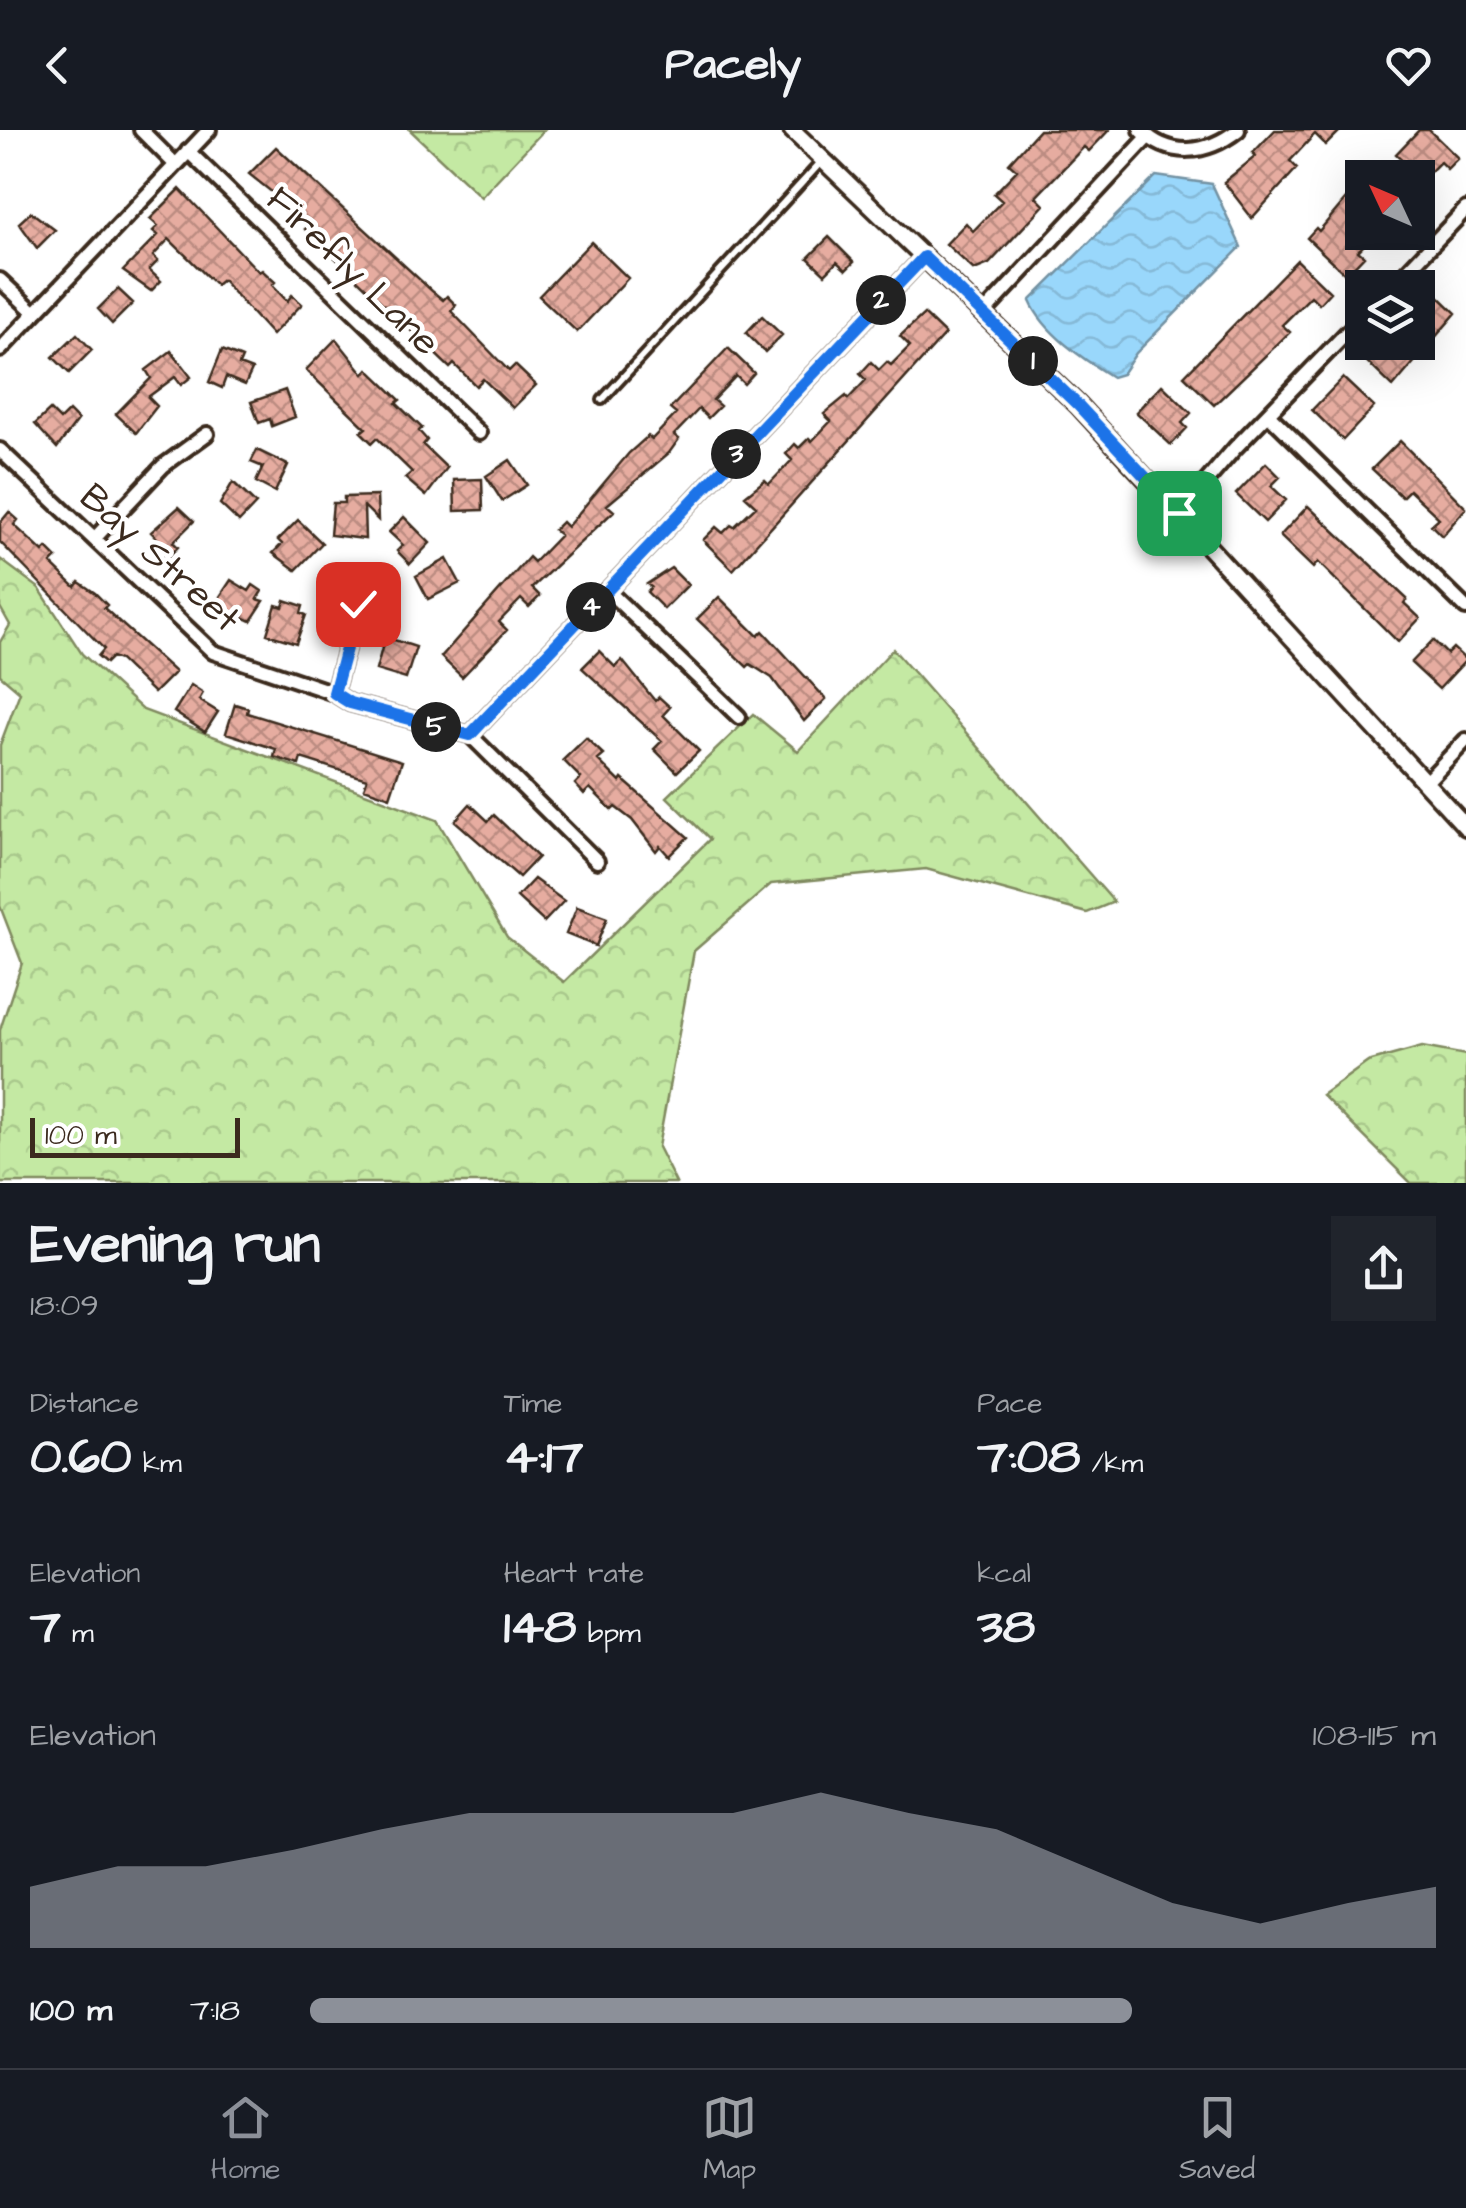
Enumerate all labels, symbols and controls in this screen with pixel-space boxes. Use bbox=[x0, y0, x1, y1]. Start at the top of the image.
text: Pacely bbox=[665, 34, 801, 96]
icon: back bbox=[30, 38, 85, 93]
icon: heart bbox=[1381, 38, 1436, 93]
north arrow bbox=[1345, 160, 1435, 250]
map controls bbox=[1345, 160, 1435, 360]
street label: Firefly Lane bbox=[254, 175, 451, 368]
button: layers bbox=[1345, 270, 1435, 360]
pin: 2 bbox=[856, 275, 906, 325]
text: 2 bbox=[873, 280, 889, 319]
pin: 1 bbox=[1008, 336, 1058, 386]
text: 1 bbox=[1031, 341, 1035, 380]
pin: 3 bbox=[711, 429, 761, 479]
text: 3 bbox=[729, 434, 743, 473]
pin bbox=[1137, 471, 1222, 556]
street label: Bay Street bbox=[67, 472, 251, 645]
icon: arrive bbox=[1152, 486, 1207, 541]
pin bbox=[316, 562, 401, 647]
icon: check bbox=[331, 577, 386, 632]
pin: 4 bbox=[566, 582, 616, 632]
text: 4 bbox=[581, 587, 601, 626]
pin: 5 bbox=[411, 702, 461, 752]
text: 5 bbox=[426, 707, 446, 746]
scale bar bbox=[30, 1113, 240, 1158]
text: 100 m bbox=[45, 1116, 117, 1155]
text: Evening run bbox=[30, 1207, 320, 1283]
button: share bbox=[1331, 1216, 1436, 1321]
text: 18:09 bbox=[30, 1283, 99, 1328]
text: Distance bbox=[30, 1384, 139, 1423]
text: Time bbox=[504, 1384, 562, 1423]
text: Pace bbox=[977, 1384, 1042, 1423]
text: 0.60 bbox=[30, 1423, 131, 1492]
text: 4:17 bbox=[504, 1423, 583, 1492]
text: 7:08 bbox=[977, 1423, 1080, 1492]
text: km bbox=[131, 1444, 182, 1483]
text: /km bbox=[1080, 1444, 1143, 1483]
text: Elevation bbox=[30, 1554, 140, 1593]
text: Heart rate bbox=[504, 1554, 644, 1593]
text: kcal bbox=[977, 1554, 1031, 1593]
text: 7 bbox=[30, 1593, 61, 1662]
text: 148 bbox=[504, 1593, 577, 1662]
text: 38 bbox=[977, 1593, 1035, 1662]
text: m bbox=[61, 1614, 94, 1653]
text: bpm bbox=[577, 1614, 641, 1653]
text: Elevation bbox=[30, 1713, 156, 1758]
text: 108–115 m bbox=[1312, 1713, 1436, 1758]
text: 100 m bbox=[30, 1988, 112, 2033]
text: 7:18 bbox=[190, 1988, 240, 2033]
tab: Home bbox=[211, 2090, 281, 2189]
tab: Map bbox=[702, 2090, 757, 2189]
tab: Saved bbox=[1179, 2090, 1255, 2189]

